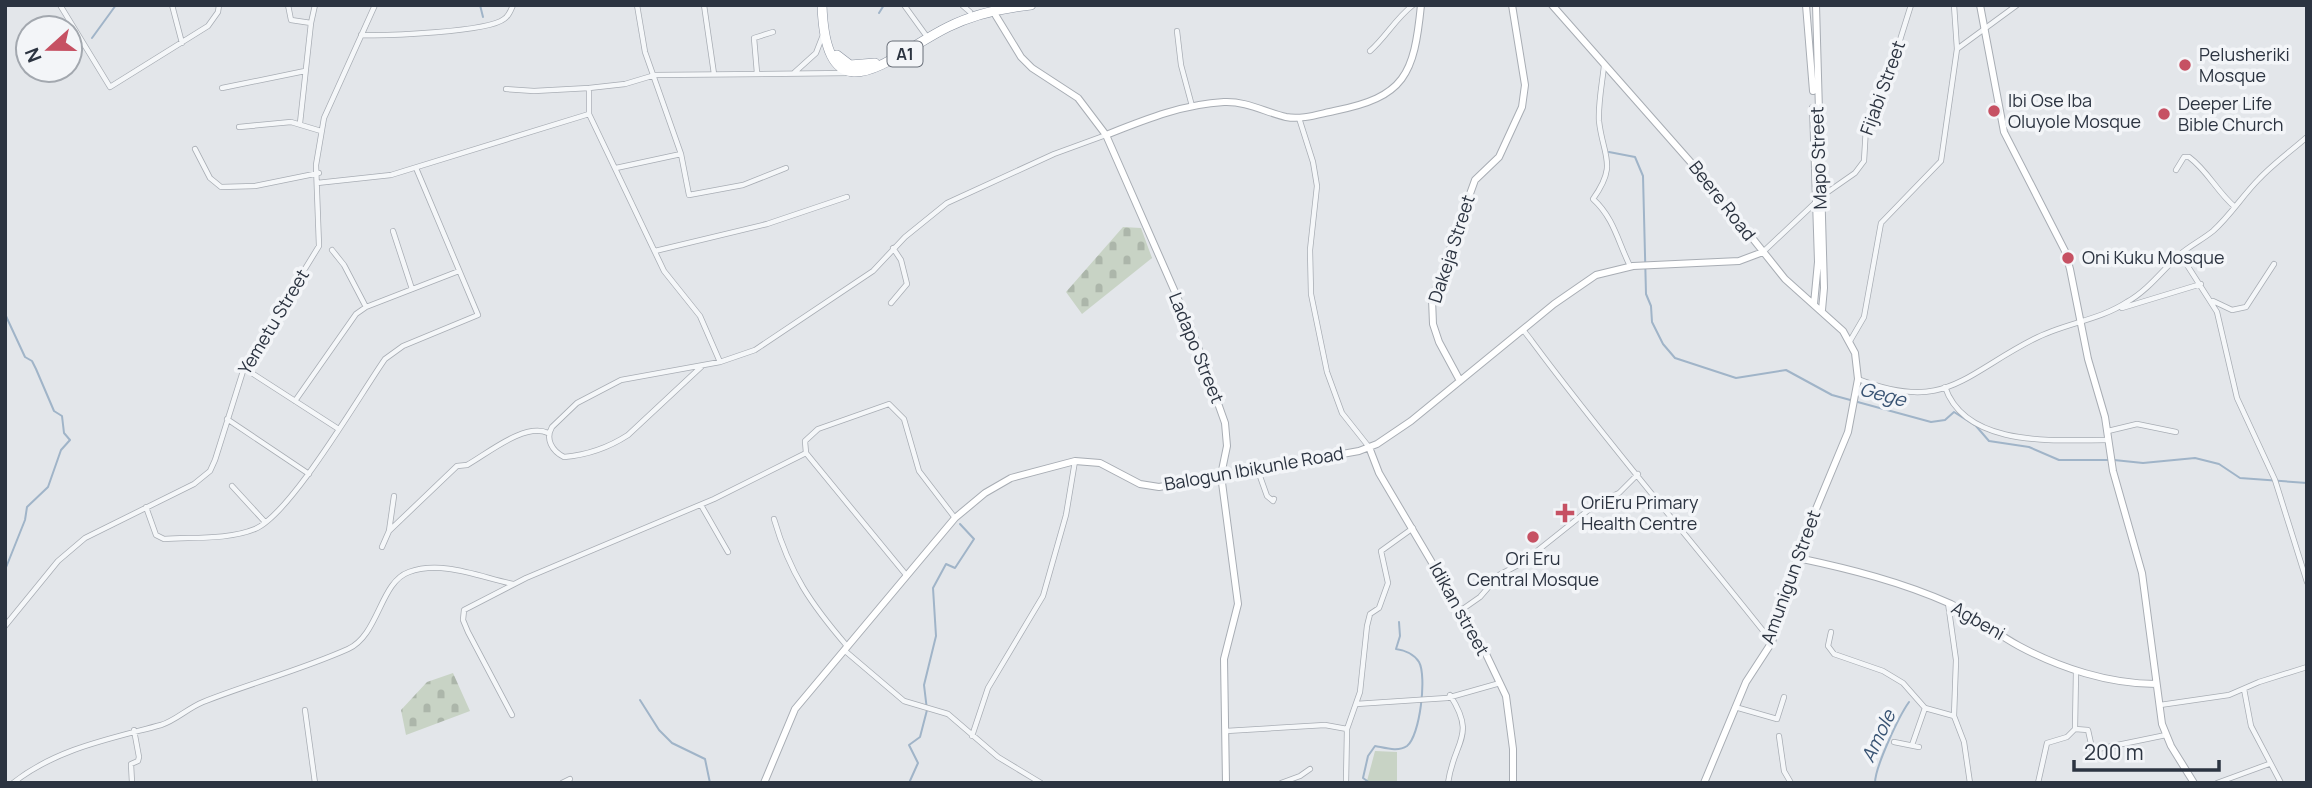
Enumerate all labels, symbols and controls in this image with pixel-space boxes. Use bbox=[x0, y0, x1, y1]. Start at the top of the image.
north arrow bbox=[14, 14, 84, 84]
street label: Fijabi Street bbox=[1854, 37, 1910, 138]
road number: A1 bbox=[888, 42, 922, 66]
place label: Pelusheriki Mosque bbox=[2199, 42, 2290, 87]
text: N bbox=[19, 44, 48, 66]
marker: Pelusheriki Mosque bbox=[2177, 57, 2193, 73]
place label: Ibi Ose Iba Oluyole Mosque bbox=[2008, 88, 2141, 133]
place label: Deeper Life Bible Church bbox=[2178, 91, 2283, 136]
marker: Ibi Ose Iba Oluyole Mosque bbox=[1986, 103, 2002, 119]
street label: Mapo Street bbox=[1804, 106, 1832, 210]
marker: Deeper Life Bible Church bbox=[2156, 106, 2172, 122]
street label: Beere Road bbox=[1684, 155, 1762, 245]
street label: Dakeja Street bbox=[1422, 192, 1480, 306]
place label: Oni Kuku Mosque bbox=[2082, 245, 2225, 269]
marker: Oni Kuku Mosque bbox=[2060, 250, 2076, 266]
street label: Yemetu Street bbox=[232, 264, 314, 379]
street label: Ladapo Street bbox=[1164, 289, 1230, 407]
water label: Gege bbox=[1857, 375, 1911, 413]
street label: Balogun Ibikunle Road bbox=[1162, 440, 1345, 496]
place label: OriEru Primary Health Centre bbox=[1581, 490, 1699, 535]
marker: OriEru Primary Health Centre bbox=[1555, 503, 1575, 523]
street label: Amunigun Street bbox=[1755, 506, 1825, 647]
marker: Ori Eru Central Mosque bbox=[1525, 529, 1541, 545]
place label: Ori Eru Central Mosque bbox=[1467, 546, 1599, 591]
street label: Idikan street bbox=[1424, 557, 1495, 660]
street label: Agbeni bbox=[1947, 595, 2010, 645]
water label: Amole bbox=[1855, 704, 1902, 766]
scale bar bbox=[2074, 728, 2219, 772]
text: 200 m bbox=[2084, 738, 2144, 766]

